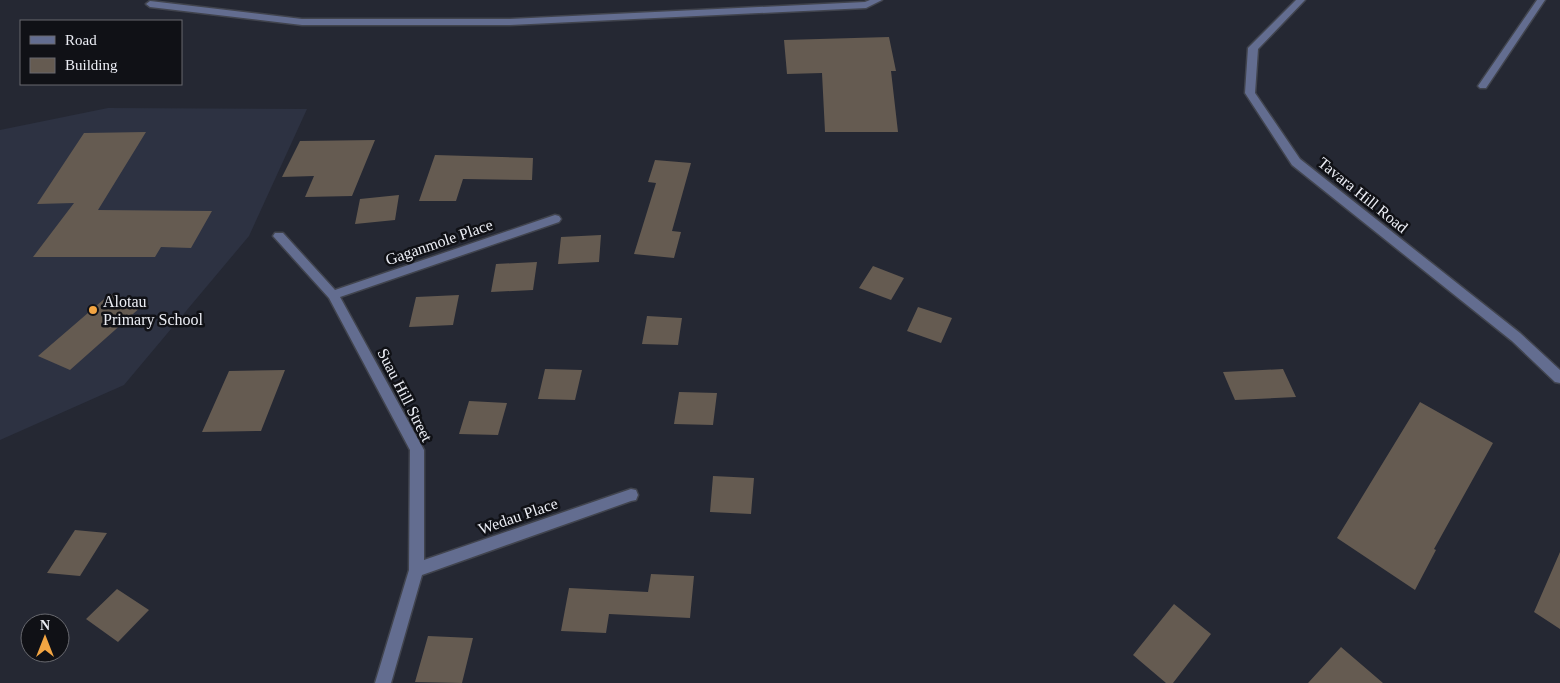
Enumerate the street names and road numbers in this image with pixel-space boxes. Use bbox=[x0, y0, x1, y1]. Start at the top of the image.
street label: Tavara Hill Road bbox=[1315, 154, 1411, 236]
street label: Gaganmole Place bbox=[383, 216, 495, 269]
street label: Suau Hill Street bbox=[374, 346, 436, 445]
street label: Wedau Place bbox=[476, 495, 560, 537]

